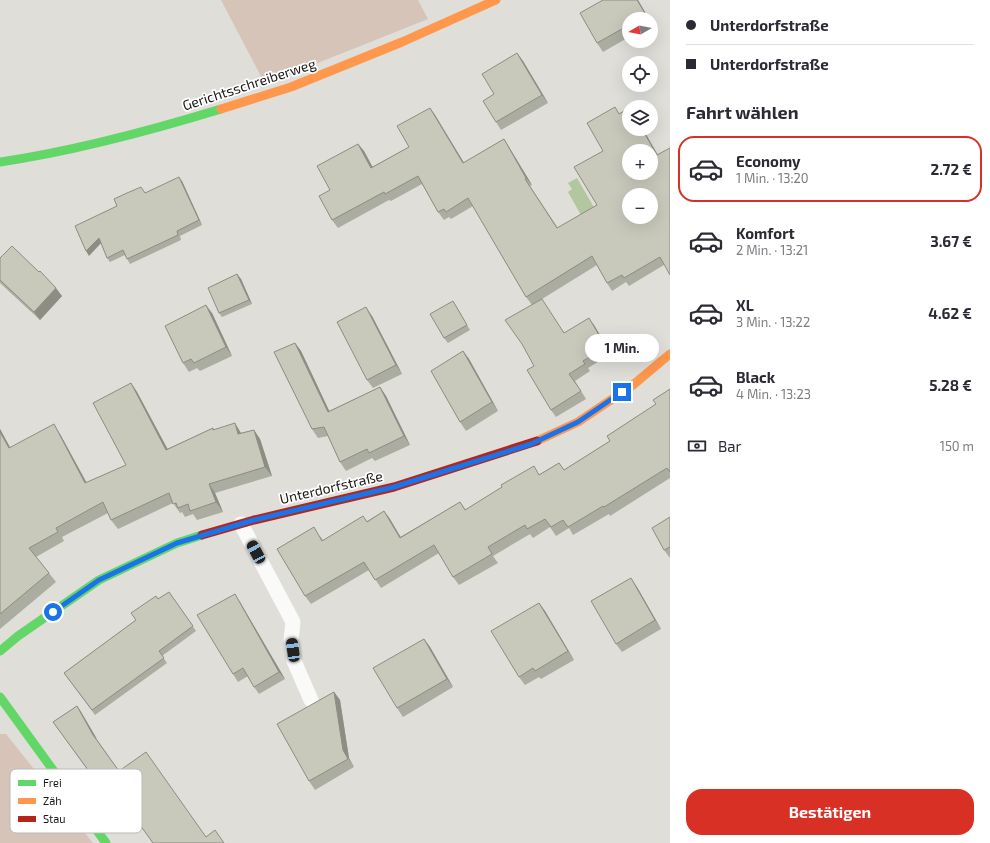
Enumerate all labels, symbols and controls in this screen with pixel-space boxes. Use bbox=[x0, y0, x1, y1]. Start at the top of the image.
north arrow bbox=[622, 12, 658, 48]
map controls bbox=[622, 12, 658, 224]
text: Unterdorfstraße bbox=[710, 16, 829, 34]
street label: Gerichtsschreiberweg bbox=[180, 54, 318, 114]
text: Unterdorfstraße bbox=[710, 55, 829, 73]
button: locate bbox=[622, 56, 658, 92]
button: layers bbox=[622, 100, 658, 136]
text: Fahrt wählen bbox=[686, 101, 799, 123]
button: + bbox=[622, 144, 658, 180]
icon: car bbox=[688, 151, 724, 187]
text: Economy bbox=[736, 152, 801, 170]
text: 2.72 € bbox=[931, 160, 972, 178]
text: 1 Min. · 13:20 bbox=[736, 170, 809, 186]
button: − bbox=[622, 188, 658, 224]
icon: car bbox=[688, 223, 724, 259]
text: Komfort bbox=[736, 224, 795, 242]
text: 3.67 € bbox=[930, 232, 972, 250]
text: 2 Min. · 13:21 bbox=[736, 242, 808, 258]
icon: car bbox=[688, 295, 724, 331]
text: XL bbox=[736, 296, 754, 314]
text: 4.62 € bbox=[928, 304, 972, 322]
text: 3 Min. · 13:22 bbox=[736, 314, 810, 330]
callout: 1 Min. bbox=[585, 334, 659, 362]
text: 1 Min. bbox=[605, 340, 639, 356]
icon: car bbox=[688, 367, 724, 403]
text: Black bbox=[736, 368, 775, 386]
text: 5.28 € bbox=[929, 376, 972, 394]
route end bbox=[613, 383, 631, 401]
text: 4 Min. · 13:23 bbox=[736, 386, 811, 402]
icon: cash bbox=[686, 435, 708, 457]
text: Bar bbox=[718, 437, 742, 455]
text: 150 m bbox=[940, 438, 974, 454]
street label: Unterdorfstraße bbox=[278, 467, 384, 507]
car bbox=[245, 539, 267, 565]
route start bbox=[44, 603, 62, 621]
car bbox=[285, 637, 301, 663]
legend bbox=[10, 769, 142, 833]
text: Frei bbox=[43, 776, 62, 789]
button: Bestätigen bbox=[686, 789, 974, 835]
text: Zäh bbox=[43, 794, 62, 807]
text: Stau bbox=[43, 812, 66, 825]

